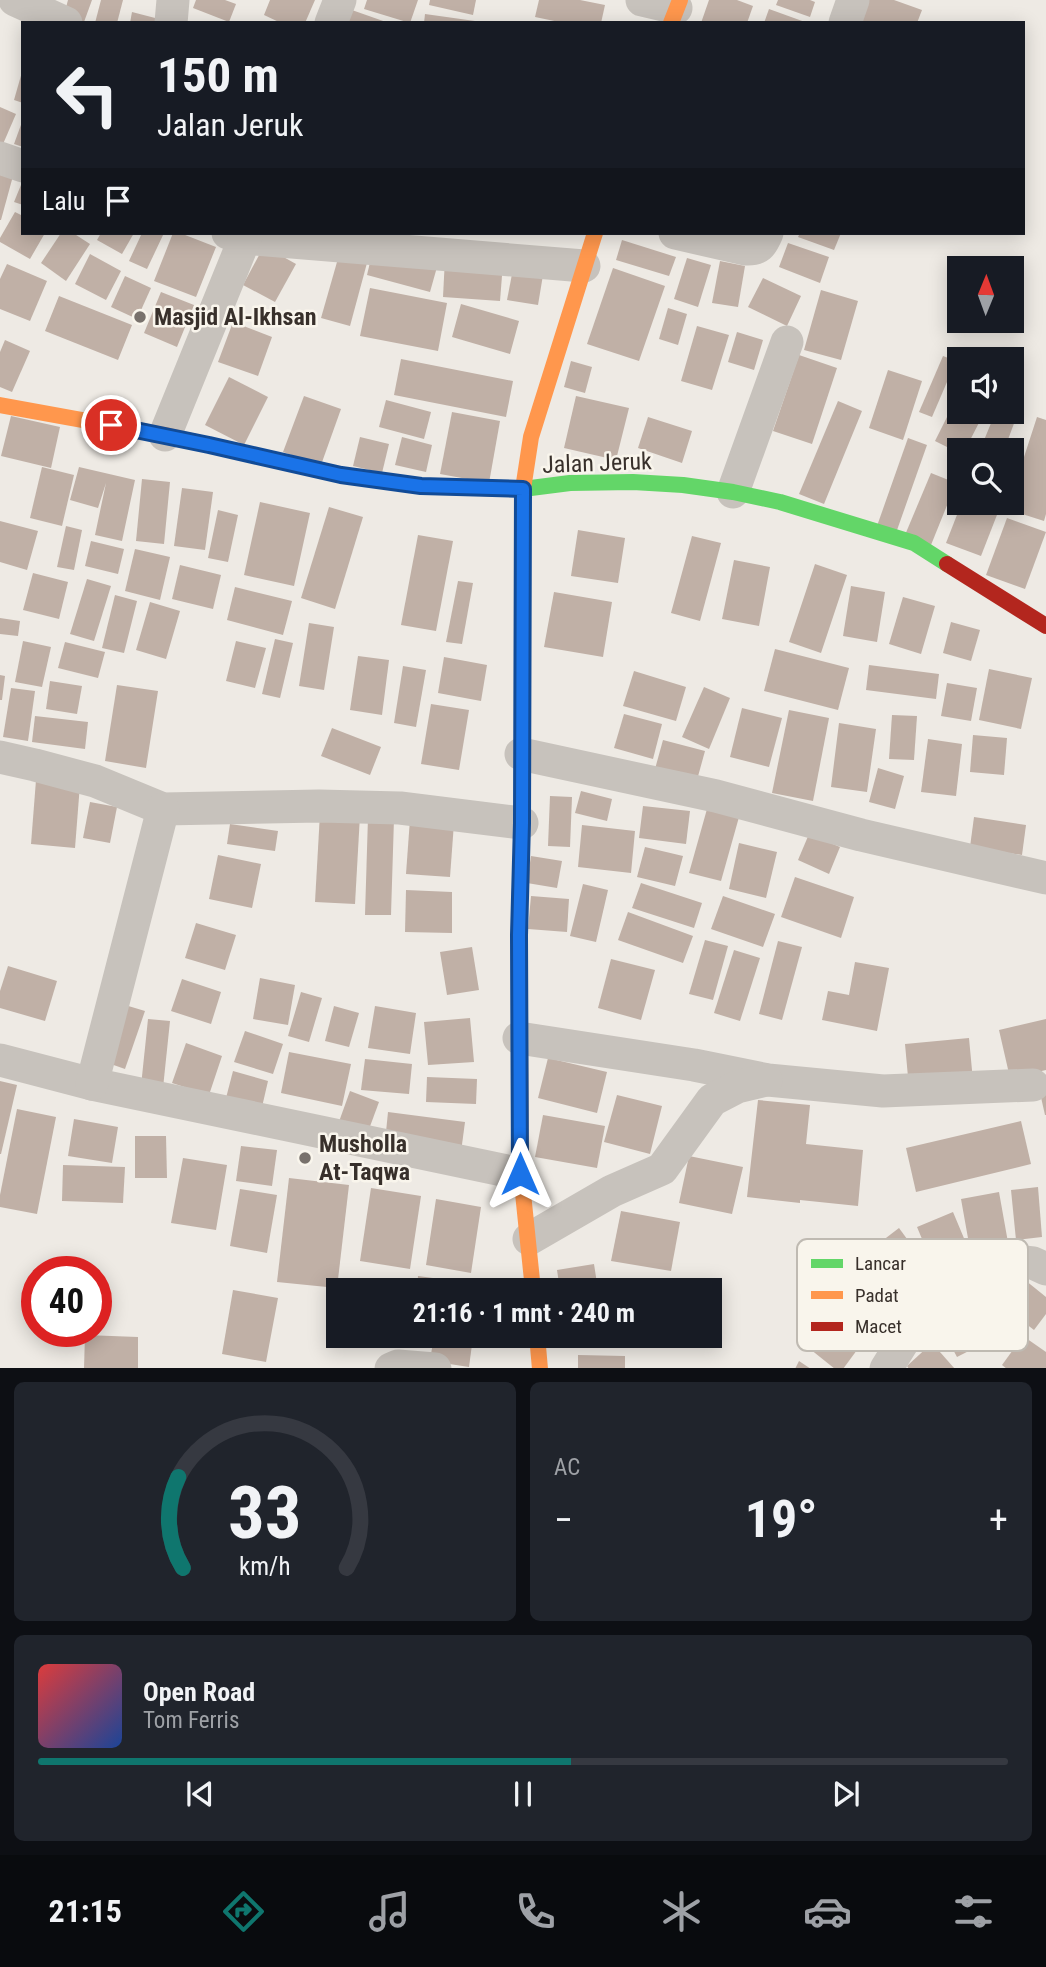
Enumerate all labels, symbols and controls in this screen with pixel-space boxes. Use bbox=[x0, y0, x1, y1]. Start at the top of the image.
text: 150 m bbox=[157, 47, 279, 104]
icon: left bbox=[42, 49, 133, 140]
text: Jalan Jeruk bbox=[157, 106, 303, 144]
icon: arrive bbox=[99, 182, 137, 220]
text: Lalu bbox=[42, 186, 85, 216]
north arrow bbox=[947, 256, 1024, 332]
map controls bbox=[947, 256, 1024, 515]
place label: Masjid Al-Ikhsan bbox=[154, 303, 317, 331]
marker: Masjid Al-Ikhsan bbox=[132, 309, 148, 325]
button: sound bbox=[947, 347, 1024, 424]
pin bbox=[81, 395, 141, 455]
icon: arrive bbox=[92, 406, 130, 444]
button: search bbox=[947, 438, 1024, 515]
street label: Jalan Jeruk bbox=[542, 447, 653, 479]
place label: Musholla At-Taqwa bbox=[319, 1130, 410, 1186]
position arrow bbox=[483, 1137, 557, 1211]
marker: Musholla At-Taqwa bbox=[297, 1150, 313, 1166]
legend bbox=[797, 1239, 1028, 1351]
text: Lancar bbox=[855, 1252, 906, 1275]
speed limit sign: 40 bbox=[21, 1256, 112, 1347]
text: Padat bbox=[855, 1284, 899, 1307]
text: 21:16 · 1 mnt · 240 m bbox=[413, 1298, 635, 1328]
text: Macet bbox=[855, 1315, 902, 1338]
text: AC bbox=[554, 1454, 580, 1481]
text: 33 bbox=[228, 1470, 302, 1556]
text: 19° bbox=[745, 1489, 817, 1550]
text: − bbox=[554, 1498, 573, 1542]
text: + bbox=[989, 1498, 1008, 1542]
text: km/h bbox=[239, 1551, 291, 1580]
text: Open Road bbox=[143, 1677, 255, 1707]
text: Tom Ferris bbox=[143, 1707, 239, 1734]
icon: previous bbox=[181, 1775, 219, 1813]
icon: pause bbox=[504, 1775, 542, 1813]
icon: next bbox=[827, 1775, 865, 1813]
icon: directions bbox=[219, 1887, 268, 1936]
icon: music bbox=[365, 1887, 414, 1936]
icon: phone bbox=[511, 1887, 560, 1936]
icon: climate bbox=[657, 1887, 706, 1936]
icon: car bbox=[803, 1887, 852, 1936]
icon: filters bbox=[949, 1887, 998, 1936]
text: 21:15 bbox=[48, 1892, 122, 1930]

